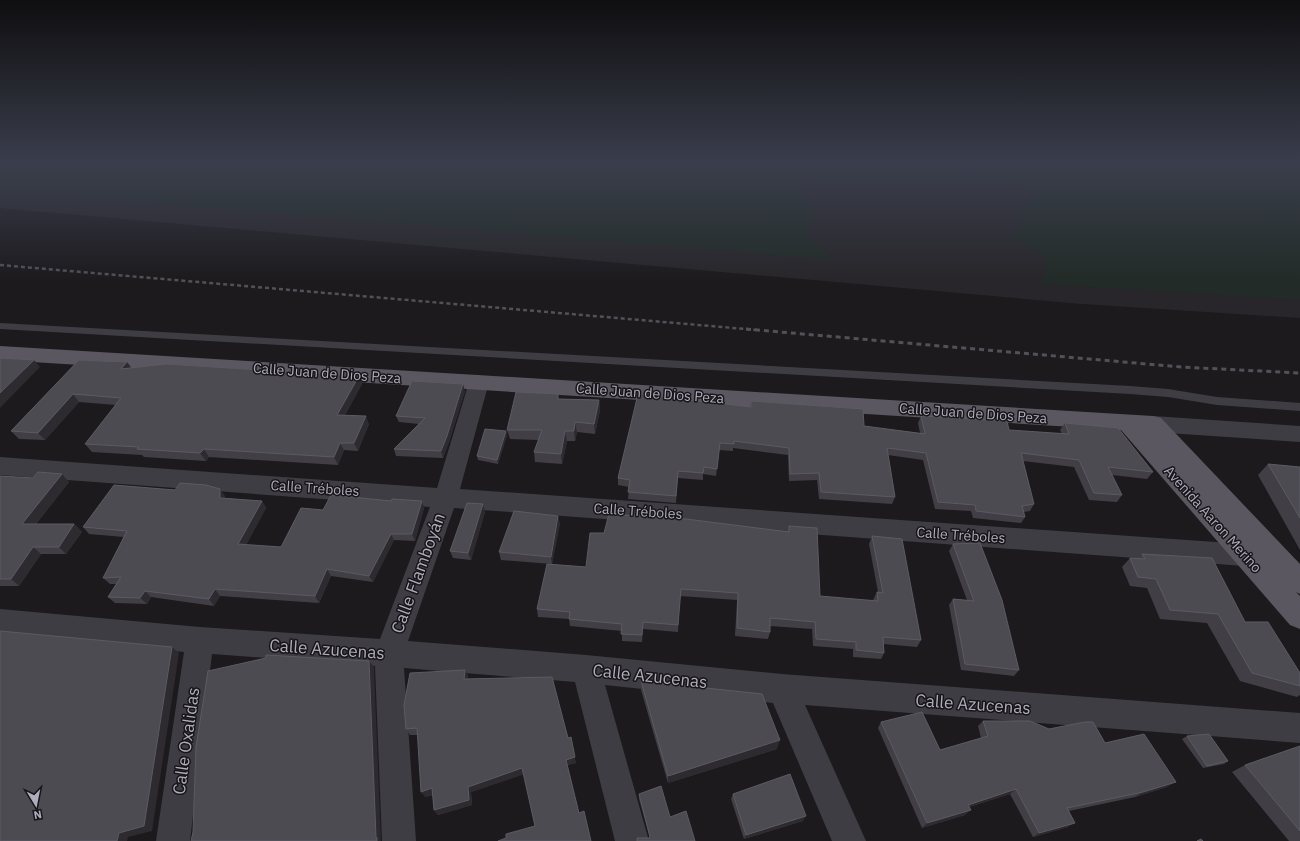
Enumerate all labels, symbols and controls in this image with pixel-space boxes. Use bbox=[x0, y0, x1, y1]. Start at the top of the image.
street label: Calle Juan de Dios Peza bbox=[252, 359, 402, 387]
street label: Calle Juan de Dios Peza bbox=[575, 379, 725, 407]
street label: Calle Juan de Dios Peza bbox=[898, 399, 1048, 427]
street label: Avenida Aaron Merino bbox=[1160, 462, 1266, 576]
street label: Calle Tréboles bbox=[270, 476, 360, 500]
street label: Calle Tréboles bbox=[593, 499, 683, 523]
street label: Calle Flamboyán bbox=[386, 510, 450, 636]
street label: Calle Tréboles bbox=[916, 523, 1006, 547]
street label: Calle Azucenas bbox=[269, 634, 385, 664]
street label: Calle Azucenas bbox=[591, 659, 709, 693]
street label: Calle Oxalidas bbox=[168, 686, 204, 796]
street label: Calle Azucenas bbox=[915, 689, 1031, 719]
north arrow bbox=[16, 785, 56, 825]
text: N bbox=[33, 807, 43, 822]

